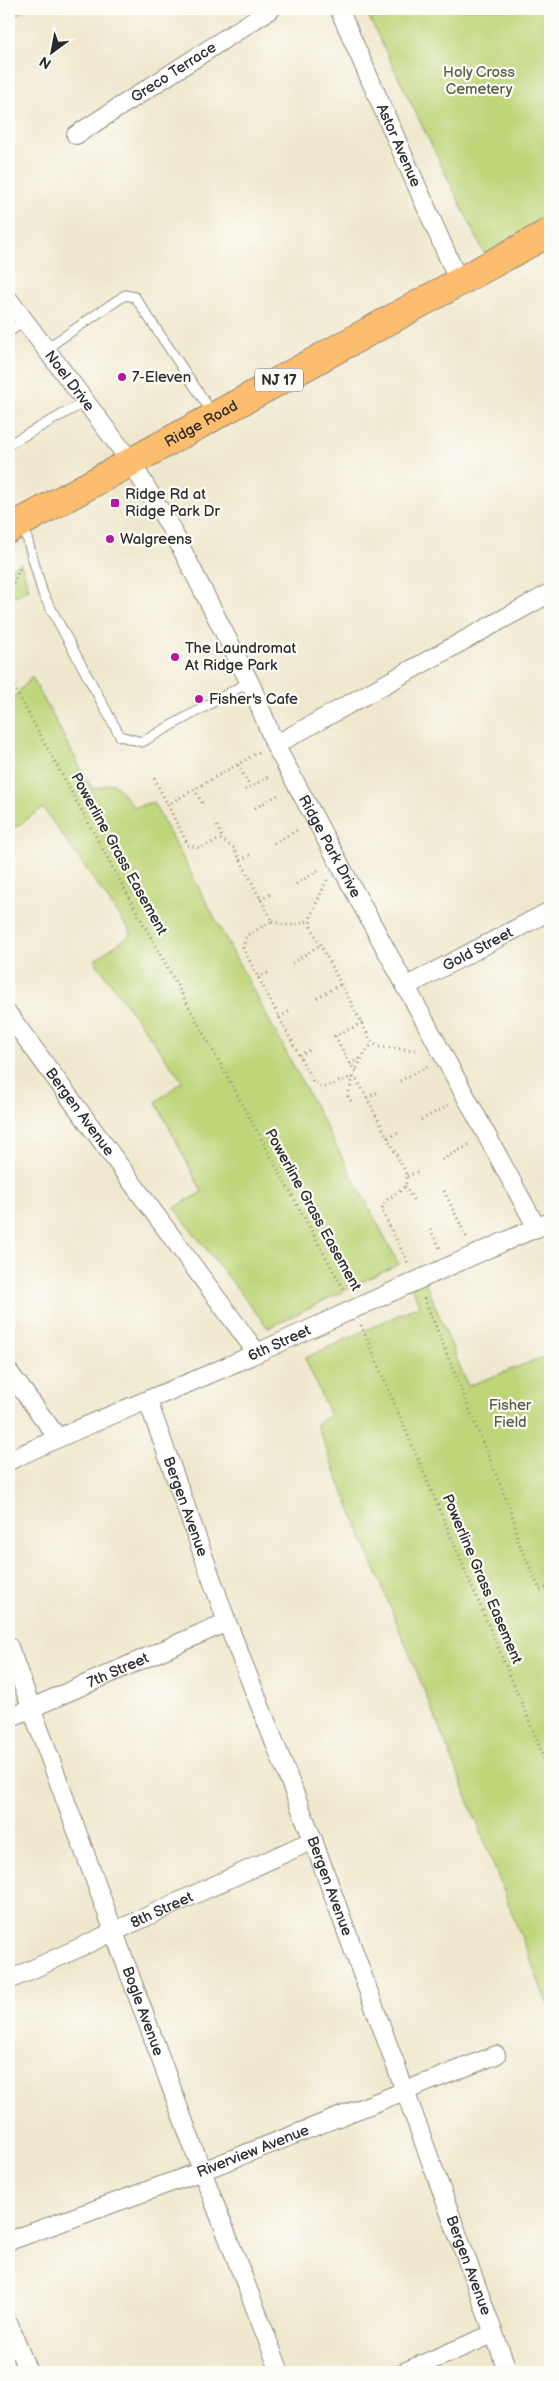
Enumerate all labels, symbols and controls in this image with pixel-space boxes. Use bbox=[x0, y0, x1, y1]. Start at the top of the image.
north arrow bbox=[28, 28, 78, 78]
street label: Greco Terrace bbox=[127, 37, 220, 107]
text: N bbox=[36, 53, 54, 73]
park label: Holy Cross Cemetery bbox=[443, 63, 515, 99]
street label: Astor Avenue bbox=[372, 101, 426, 190]
street label: Noel Drive bbox=[41, 346, 99, 415]
place label: 7-Eleven bbox=[132, 368, 191, 387]
road number: NJ 17 bbox=[255, 368, 303, 392]
marker: 7-Eleven bbox=[116, 371, 128, 383]
street label: Ridge Road bbox=[161, 396, 241, 451]
place label: Ridge Rd at Ridge Park Dr bbox=[125, 485, 220, 521]
marker: Ridge Rd at Ridge Park Dr bbox=[109, 497, 121, 509]
place label: Walgreens bbox=[120, 530, 193, 549]
marker: Walgreens bbox=[104, 533, 116, 545]
place label: The Laundromat At Ridge Park bbox=[185, 639, 296, 675]
marker: The Laundromat At Ridge Park bbox=[169, 651, 181, 663]
place label: Fisher's Cafe bbox=[209, 690, 298, 709]
marker: Fisher's Cafe bbox=[193, 693, 205, 705]
street label: Powerline Grass Easement bbox=[66, 770, 172, 939]
street label: Ridge Park Drive bbox=[294, 792, 365, 901]
street label: Gold Street bbox=[439, 923, 516, 975]
street label: Bergen Avenue bbox=[41, 1064, 119, 1160]
street label: Powerline Grass Easement bbox=[260, 1126, 366, 1295]
street label: 6th Street bbox=[245, 1320, 314, 1365]
park label: Fisher Field bbox=[489, 1396, 532, 1432]
street label: Bergen Avenue bbox=[159, 1454, 212, 1559]
street label: Powerline Grass Easement bbox=[438, 1491, 527, 1667]
street label: 7th Street bbox=[84, 1648, 152, 1692]
street label: Bergen Avenue bbox=[303, 1833, 357, 1939]
street label: 8th Street bbox=[127, 1887, 196, 1932]
street label: Bogle Avenue bbox=[118, 1964, 168, 2059]
street label: Riverview Avenue bbox=[194, 2120, 312, 2182]
street label: Bergen Avenue bbox=[442, 2213, 496, 2318]

